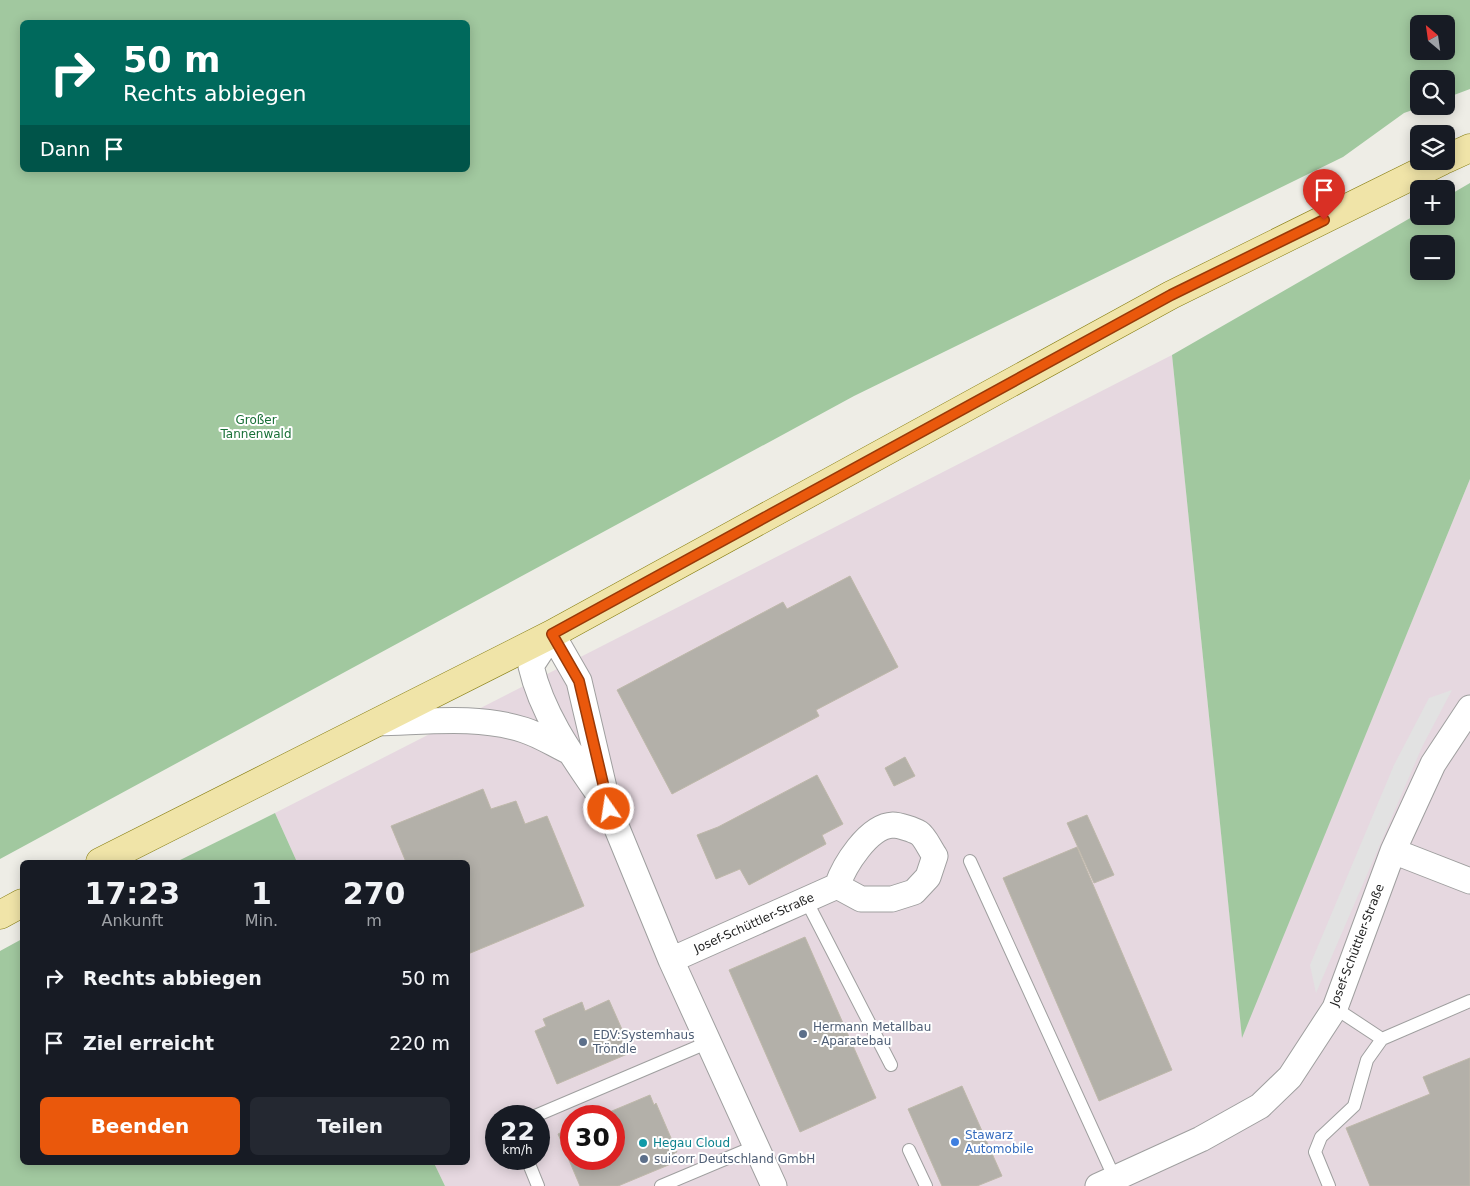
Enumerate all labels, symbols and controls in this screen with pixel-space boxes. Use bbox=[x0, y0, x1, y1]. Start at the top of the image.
north arrow bbox=[1410, 15, 1455, 60]
map controls bbox=[1410, 15, 1455, 280]
icon: right bbox=[40, 40, 105, 105]
text: 50 m bbox=[123, 40, 220, 80]
button: search bbox=[1410, 70, 1455, 115]
text: Rechts abbiegen bbox=[123, 81, 306, 106]
button: layers bbox=[1410, 125, 1455, 170]
icon: arrive bbox=[100, 135, 128, 163]
text: Dann bbox=[40, 138, 90, 160]
pin bbox=[1303, 169, 1345, 220]
icon: arrive bbox=[1310, 176, 1338, 204]
button: + bbox=[1410, 180, 1455, 225]
button: − bbox=[1410, 235, 1455, 280]
park label: Großer Tannenwald bbox=[219, 413, 292, 441]
position arrow bbox=[582, 782, 634, 834]
text: 17:23 bbox=[85, 876, 180, 911]
text: 1 bbox=[251, 876, 272, 911]
text: 270 bbox=[343, 876, 405, 911]
street label: Josef-Schüttler-Straße bbox=[1327, 882, 1387, 1009]
street label: Josef-Schüttler-Straße bbox=[691, 890, 816, 956]
text: Ankunft bbox=[101, 911, 163, 930]
text: Min. bbox=[245, 911, 278, 930]
text: m bbox=[366, 911, 382, 930]
icon: right bbox=[40, 964, 68, 992]
text: Rechts abbiegen bbox=[83, 967, 262, 989]
text: 50 m bbox=[401, 967, 450, 989]
place label: Hermann Metallbau - Aparatebau bbox=[813, 1020, 931, 1048]
place label: EDV:Systemhaus Tröndle bbox=[592, 1028, 694, 1056]
marker: Hermann Metallbau - Aparatebau bbox=[797, 1028, 809, 1040]
icon: arrive bbox=[40, 1029, 68, 1057]
text: Ziel erreicht bbox=[83, 1032, 214, 1054]
text: 220 m bbox=[389, 1032, 450, 1054]
marker: EDV:Systemhaus Tröndle bbox=[577, 1036, 589, 1048]
button: Beenden bbox=[40, 1097, 240, 1155]
button: Teilen bbox=[250, 1097, 450, 1155]
speed limit sign: 30 bbox=[560, 1105, 625, 1170]
text: 22 bbox=[500, 1117, 535, 1146]
place label: Stawarz Automobile bbox=[965, 1128, 1034, 1156]
place label: Hegau Cloud bbox=[653, 1136, 730, 1150]
marker: Stawarz Automobile bbox=[949, 1136, 961, 1148]
marker: Hegau Cloud bbox=[637, 1137, 649, 1149]
text: km/h bbox=[502, 1143, 533, 1157]
place label: suicorr Deutschland GmbH bbox=[654, 1152, 815, 1166]
marker: suicorr Deutschland GmbH bbox=[638, 1153, 650, 1165]

